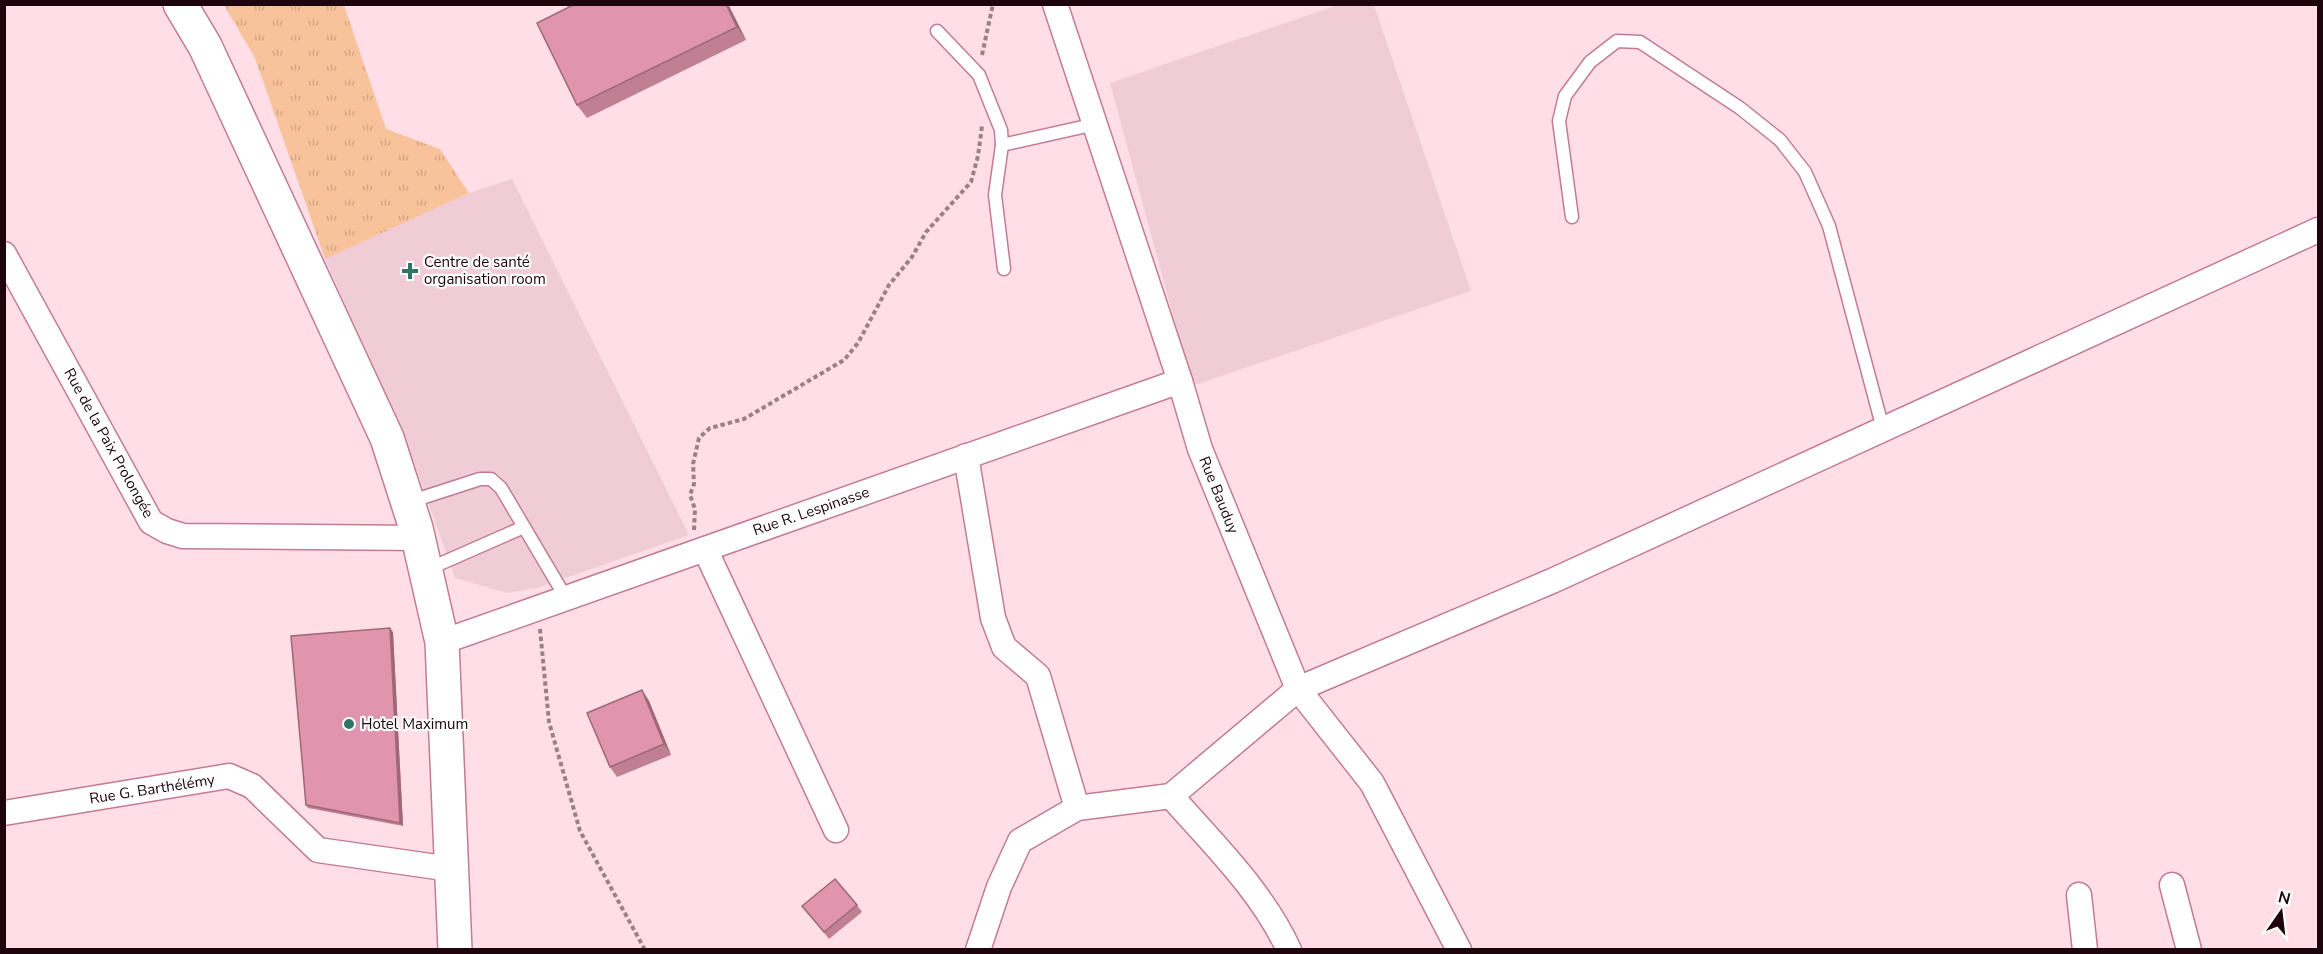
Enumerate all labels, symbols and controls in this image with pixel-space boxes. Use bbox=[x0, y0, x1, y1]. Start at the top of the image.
place label: Centre de santé organisation room bbox=[424, 252, 546, 289]
marker: Centre de santé organisation room bbox=[401, 262, 419, 280]
street label: Rue de la Paix Prolongée bbox=[59, 365, 159, 521]
street label: Rue Bauduy bbox=[1194, 453, 1244, 537]
street label: Rue R. Lespinasse bbox=[750, 482, 872, 540]
place label: Hotel Maximum bbox=[361, 714, 468, 734]
marker: Hotel Maximum bbox=[342, 717, 356, 731]
street label: Rue G. Barthélémy bbox=[88, 769, 217, 809]
north arrow bbox=[2251, 882, 2311, 942]
text: N bbox=[2276, 886, 2293, 911]

